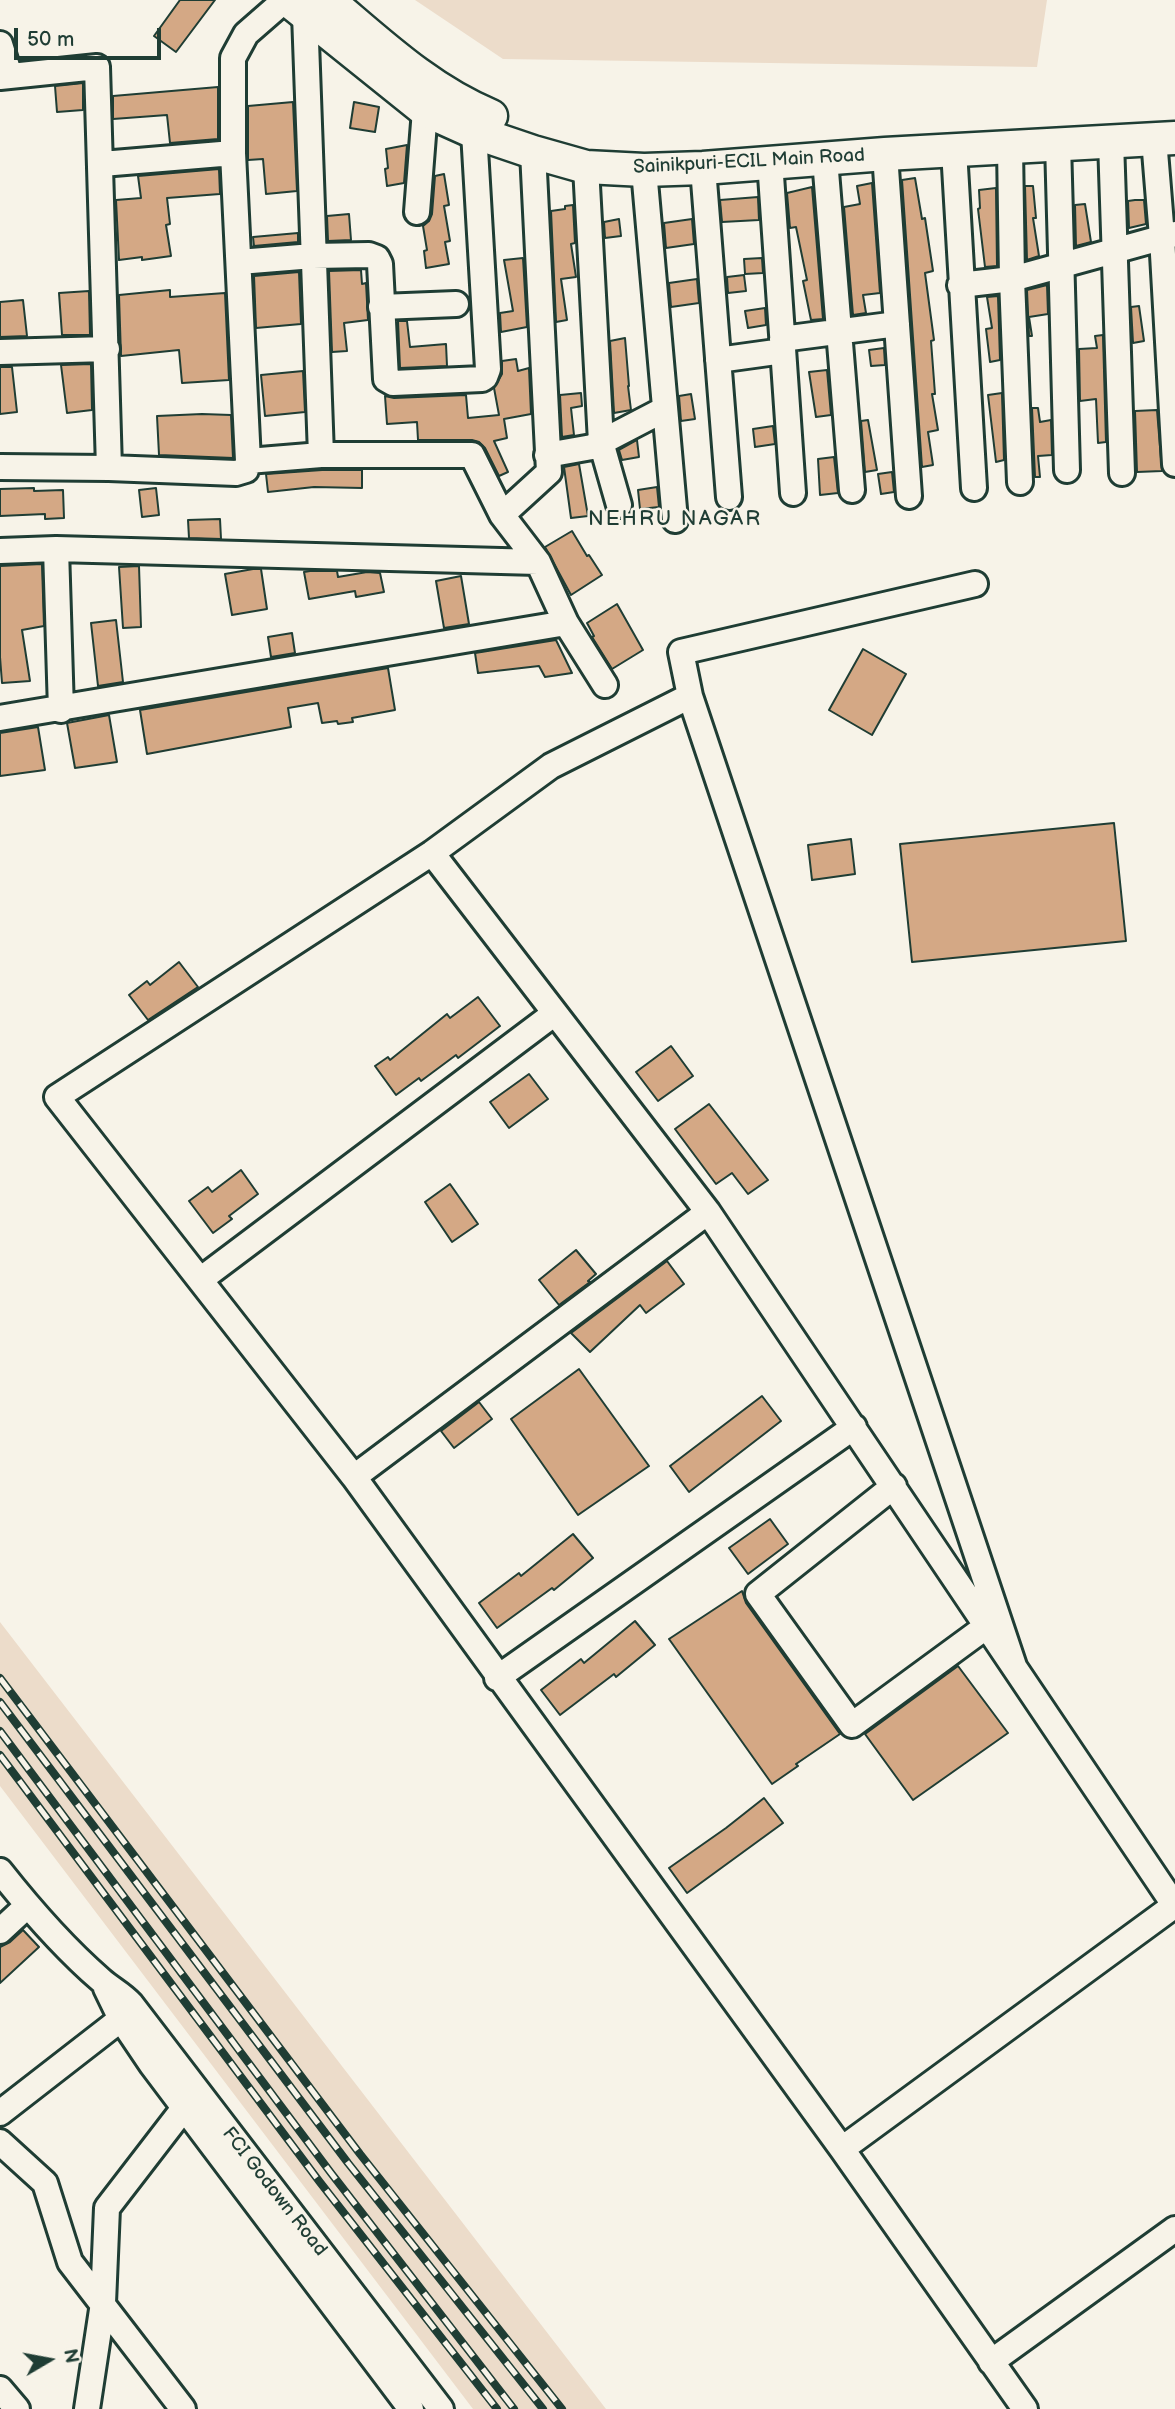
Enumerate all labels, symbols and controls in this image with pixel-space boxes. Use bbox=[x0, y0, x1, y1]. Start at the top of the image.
scale bar bbox=[18, 14, 164, 58]
text: 50 m bbox=[27, 27, 74, 52]
street label: Sainikpuri-ECIL Main Road bbox=[633, 145, 865, 179]
district label: NEHRU NAGAR bbox=[589, 507, 761, 533]
street label: FCI Godown Road bbox=[217, 2123, 331, 2261]
north arrow bbox=[14, 2325, 84, 2395]
text: N bbox=[58, 2347, 83, 2365]

